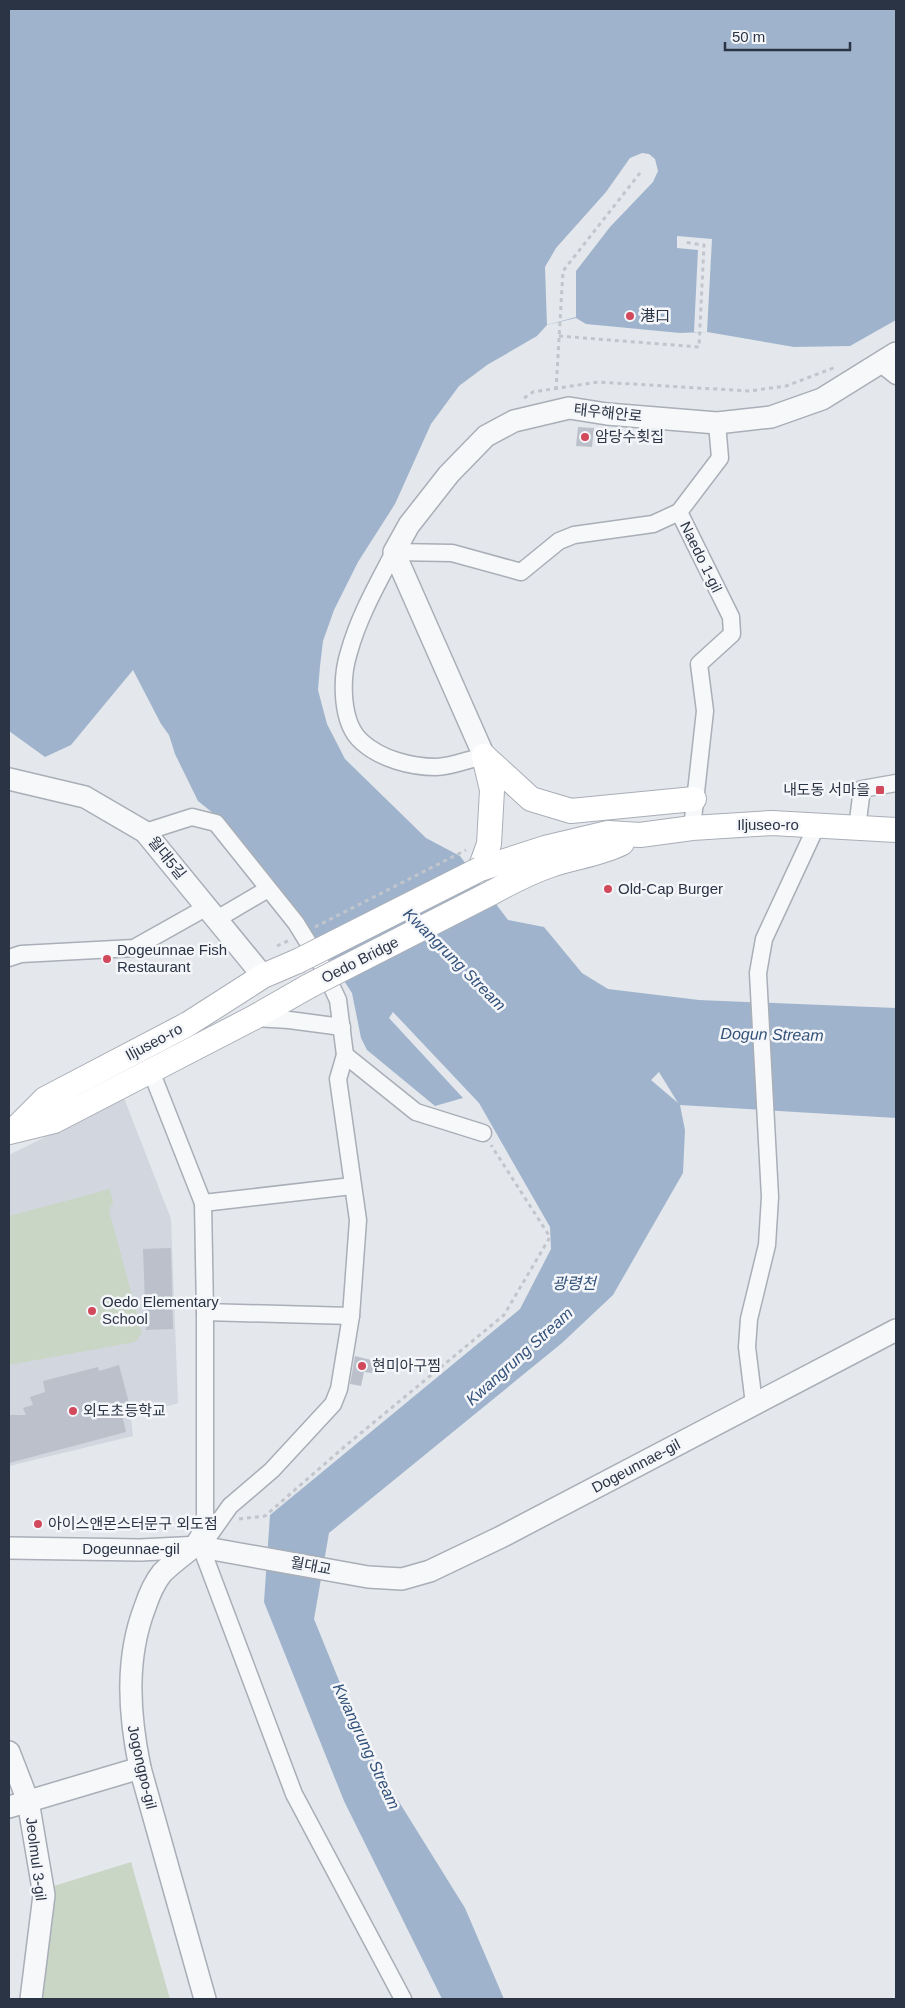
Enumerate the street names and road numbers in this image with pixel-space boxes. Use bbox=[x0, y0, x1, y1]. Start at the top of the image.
street label: 태우해안로 bbox=[573, 400, 643, 425]
street label: Naedo 1-gil bbox=[677, 519, 726, 595]
street label: Iljuseo-ro bbox=[737, 816, 799, 833]
street label: 월대5길 bbox=[145, 833, 190, 882]
street label: Oedo Bridge bbox=[318, 933, 401, 986]
street label: Iljuseo-ro bbox=[123, 1020, 185, 1064]
street label: Dogeunnae-gil bbox=[589, 1435, 683, 1496]
street label: Dogeunnae-gil bbox=[82, 1540, 180, 1557]
street label: 월대교 bbox=[289, 1553, 333, 1578]
street label: Jogongpo-gil bbox=[125, 1723, 160, 1811]
street label: Jeolmul 3-gil bbox=[23, 1816, 50, 1902]

